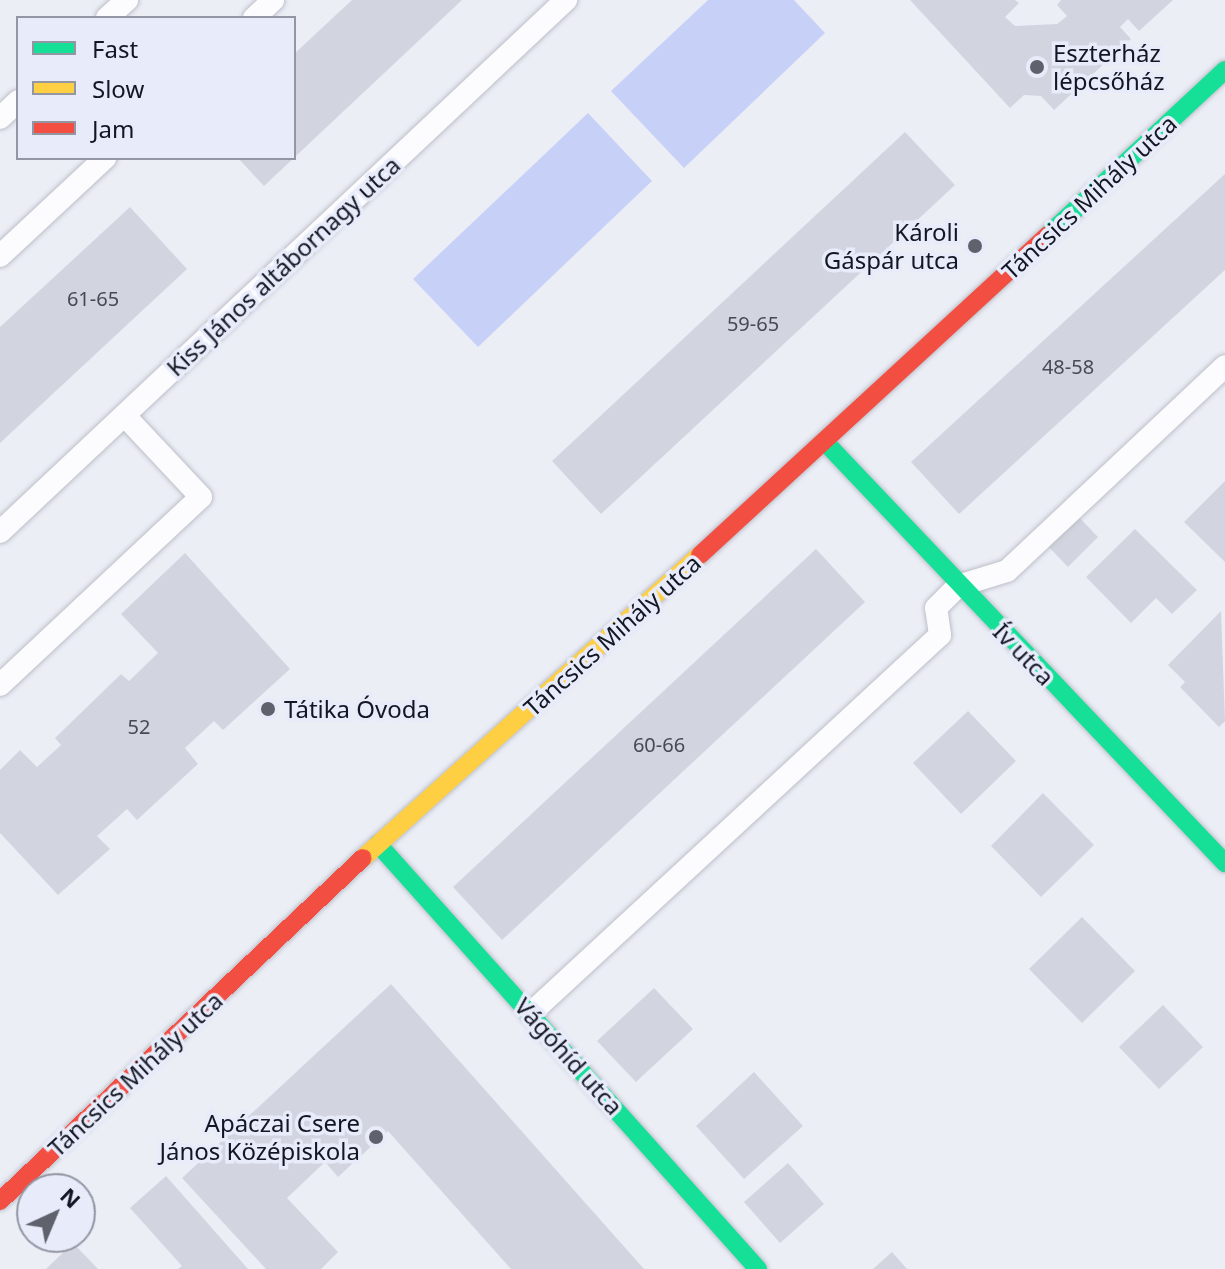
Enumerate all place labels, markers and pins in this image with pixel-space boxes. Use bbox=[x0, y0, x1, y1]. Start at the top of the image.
place label: Eszterház lépcsőház bbox=[1053, 39, 1165, 95]
marker: Eszterház lépcsőház bbox=[1028, 58, 1046, 76]
place label: Károli Gáspár utca bbox=[824, 218, 959, 274]
marker: Károli Gáspár utca bbox=[966, 237, 984, 255]
place label: Tátika Óvoda bbox=[284, 695, 430, 723]
marker: Tátika Óvoda bbox=[259, 700, 277, 718]
place label: Apáczai Csere János Középiskola bbox=[160, 1109, 360, 1165]
marker: Apáczai Csere János Középiskola bbox=[367, 1128, 385, 1146]

